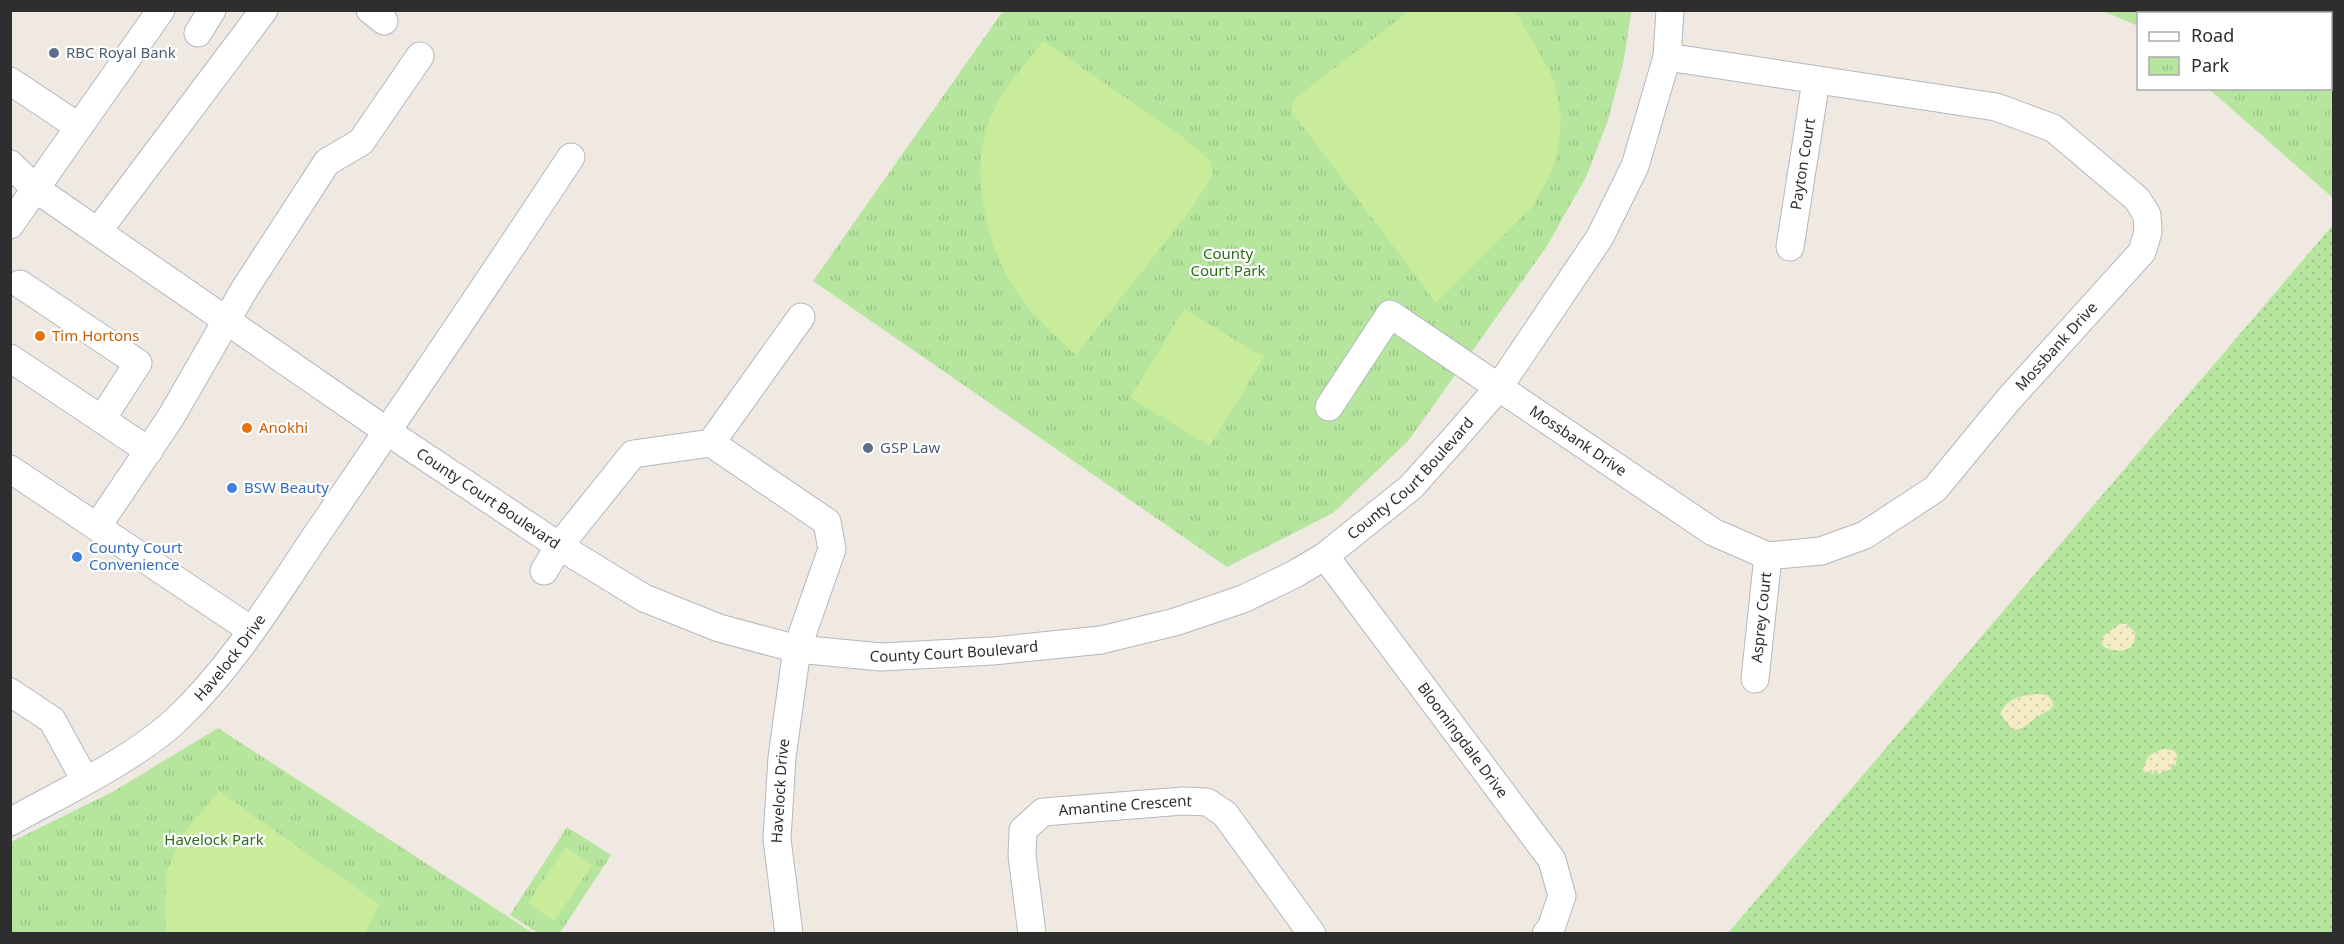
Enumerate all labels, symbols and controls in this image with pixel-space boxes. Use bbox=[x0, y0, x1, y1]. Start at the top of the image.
legend bbox=[2137, 12, 2332, 90]
text: Road bbox=[2191, 23, 2234, 47]
place label: RBC Royal Bank bbox=[66, 42, 176, 62]
marker: RBC Royal Bank bbox=[47, 46, 61, 60]
text: Park bbox=[2191, 53, 2229, 77]
street label: Payton Court bbox=[1785, 116, 1819, 211]
park label: County Court Park bbox=[1190, 243, 1266, 280]
street label: Mossbank Drive bbox=[2010, 297, 2101, 394]
place label: Tim Hortons bbox=[52, 325, 139, 345]
marker: Tim Hortons bbox=[33, 329, 47, 343]
street label: Mossbank Drive bbox=[1526, 400, 1631, 480]
street label: County Court Boulevard bbox=[1343, 413, 1477, 543]
place label: Anokhi bbox=[259, 417, 308, 437]
marker: Anokhi bbox=[240, 421, 254, 435]
place label: GSP Law bbox=[880, 437, 940, 457]
marker: GSP Law bbox=[861, 441, 875, 455]
street label: County Court Boulevard bbox=[413, 443, 564, 553]
place label: BSW Beauty bbox=[244, 477, 329, 497]
marker: BSW Beauty bbox=[225, 481, 239, 495]
place label: County Court Convenience bbox=[89, 537, 183, 574]
marker: County Court Convenience bbox=[70, 550, 84, 564]
street label: Asprey Court bbox=[1746, 570, 1775, 664]
street label: Havelock Drive bbox=[189, 610, 269, 705]
street label: County Court Boulevard bbox=[869, 635, 1039, 666]
street label: Bloomingdale Drive bbox=[1414, 678, 1513, 801]
street label: Havelock Drive bbox=[766, 737, 793, 844]
street label: Amantine Crescent bbox=[1058, 790, 1193, 820]
park label: Havelock Park bbox=[164, 829, 264, 849]

